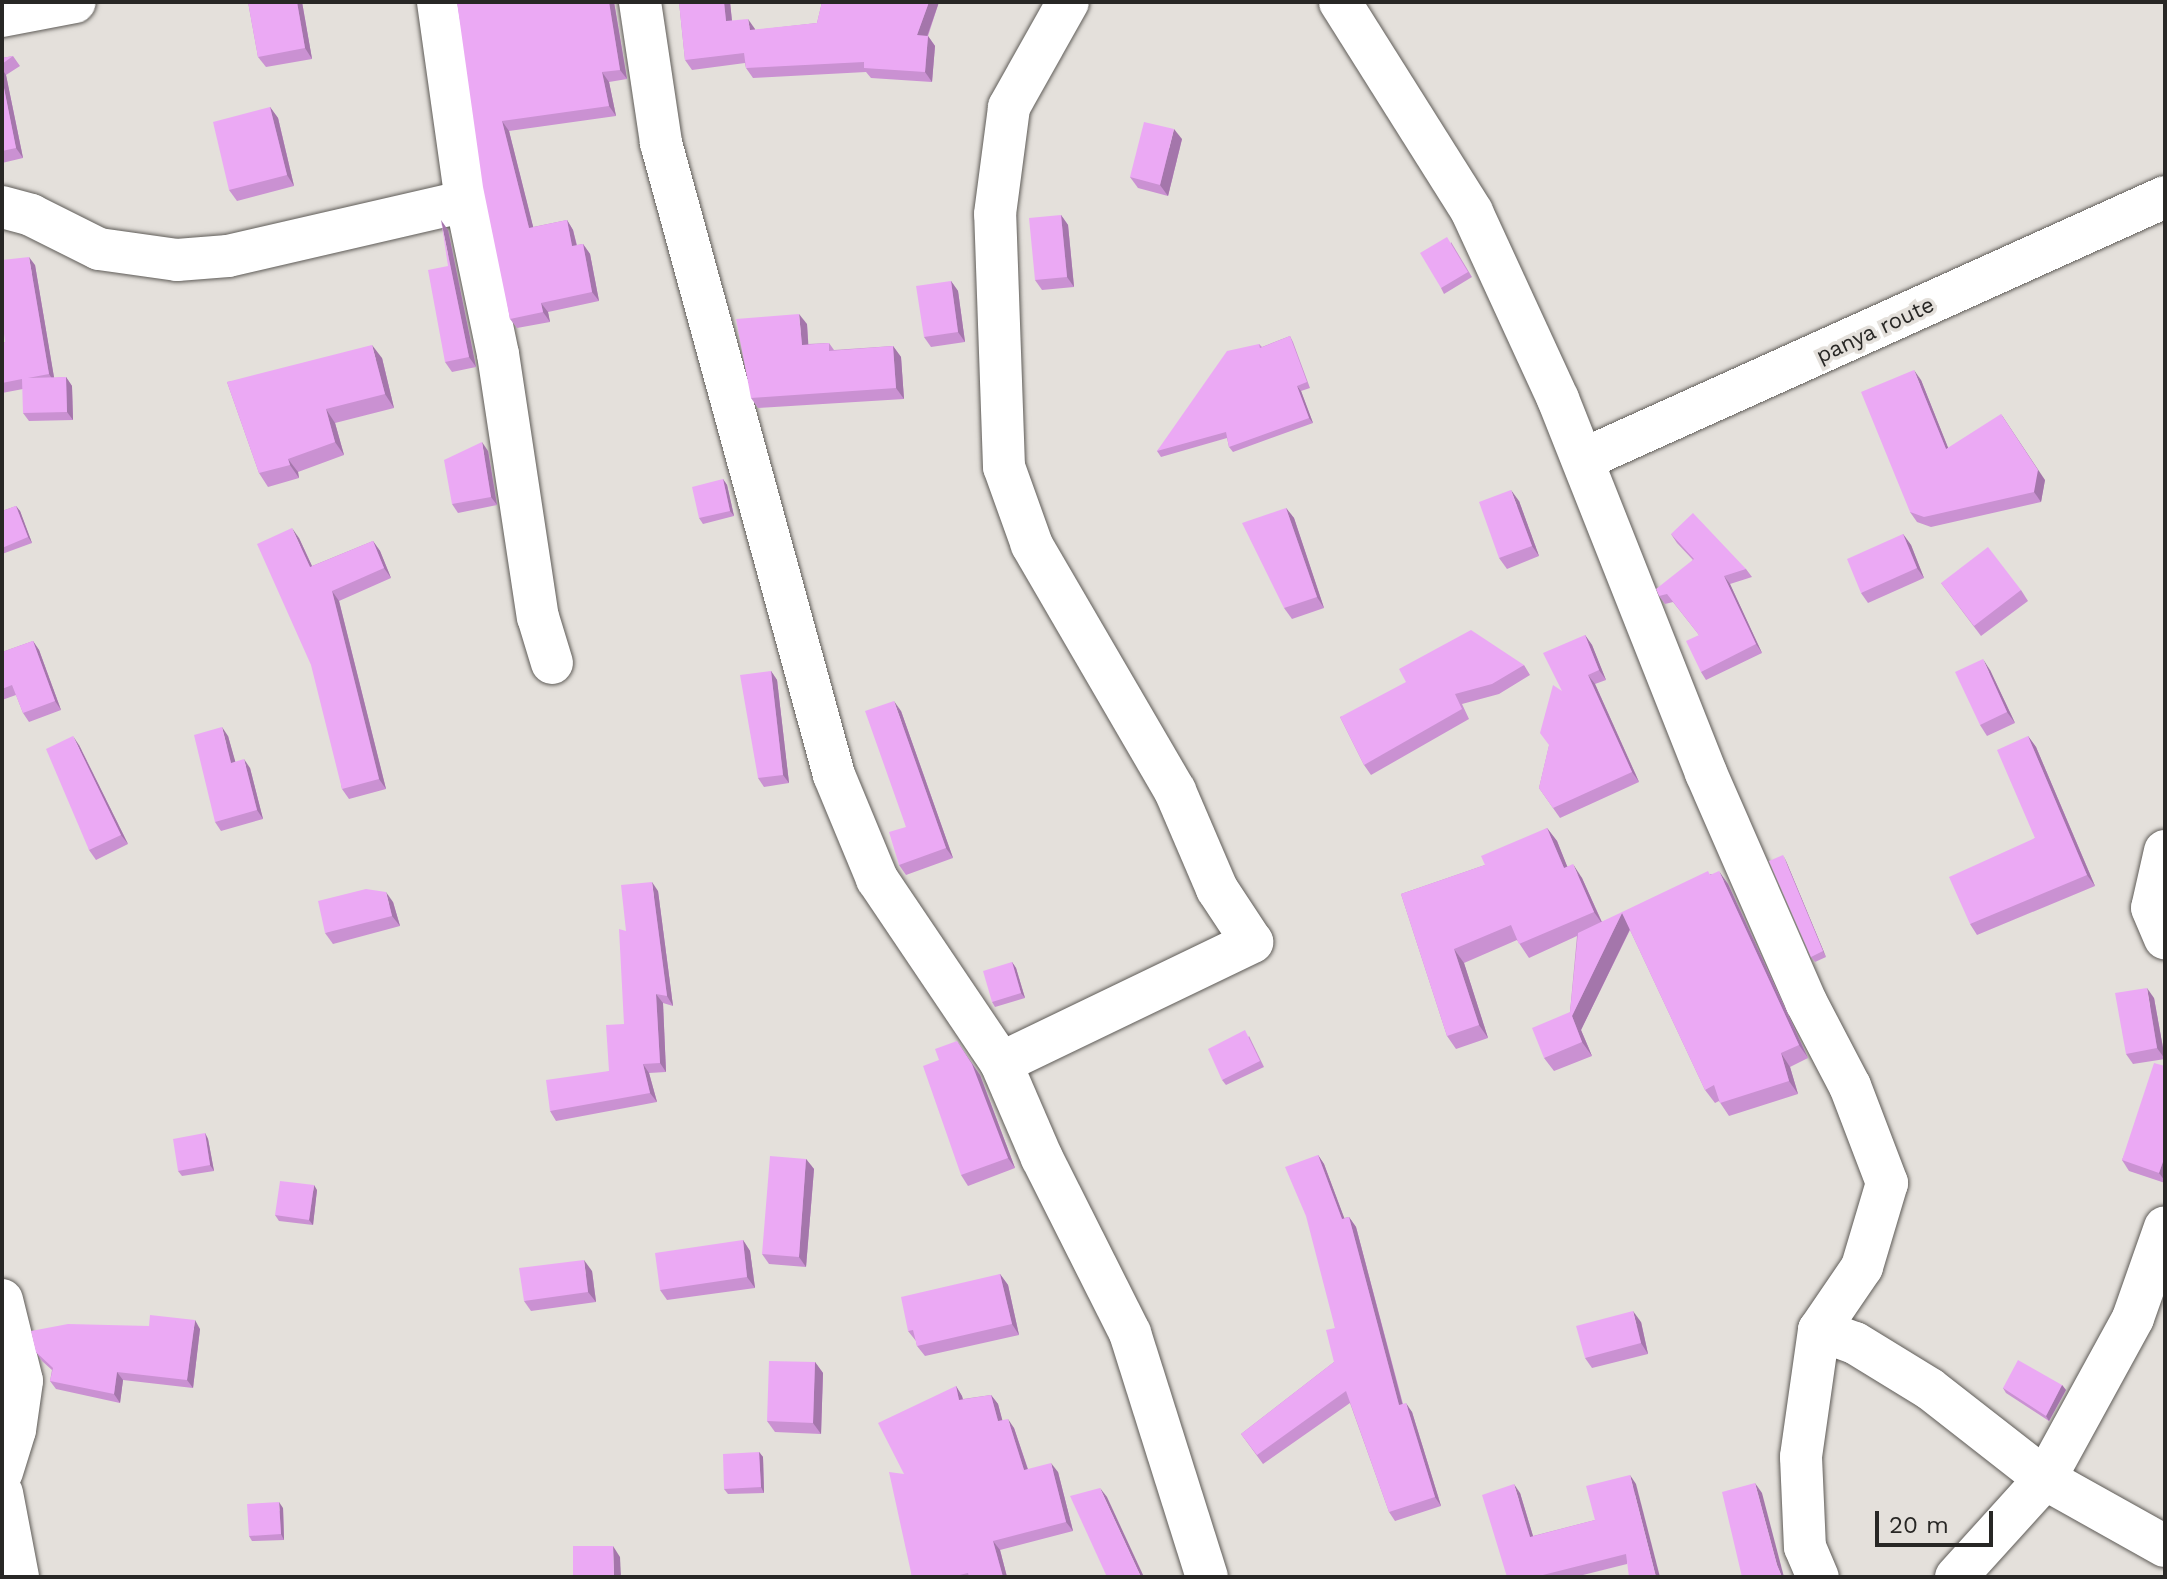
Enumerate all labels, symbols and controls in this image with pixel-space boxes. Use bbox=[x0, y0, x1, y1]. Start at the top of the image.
street label: panya route bbox=[1811, 291, 1939, 369]
scale bar bbox=[1879, 1495, 1997, 1545]
text: 20 m bbox=[1889, 1511, 1949, 1539]

